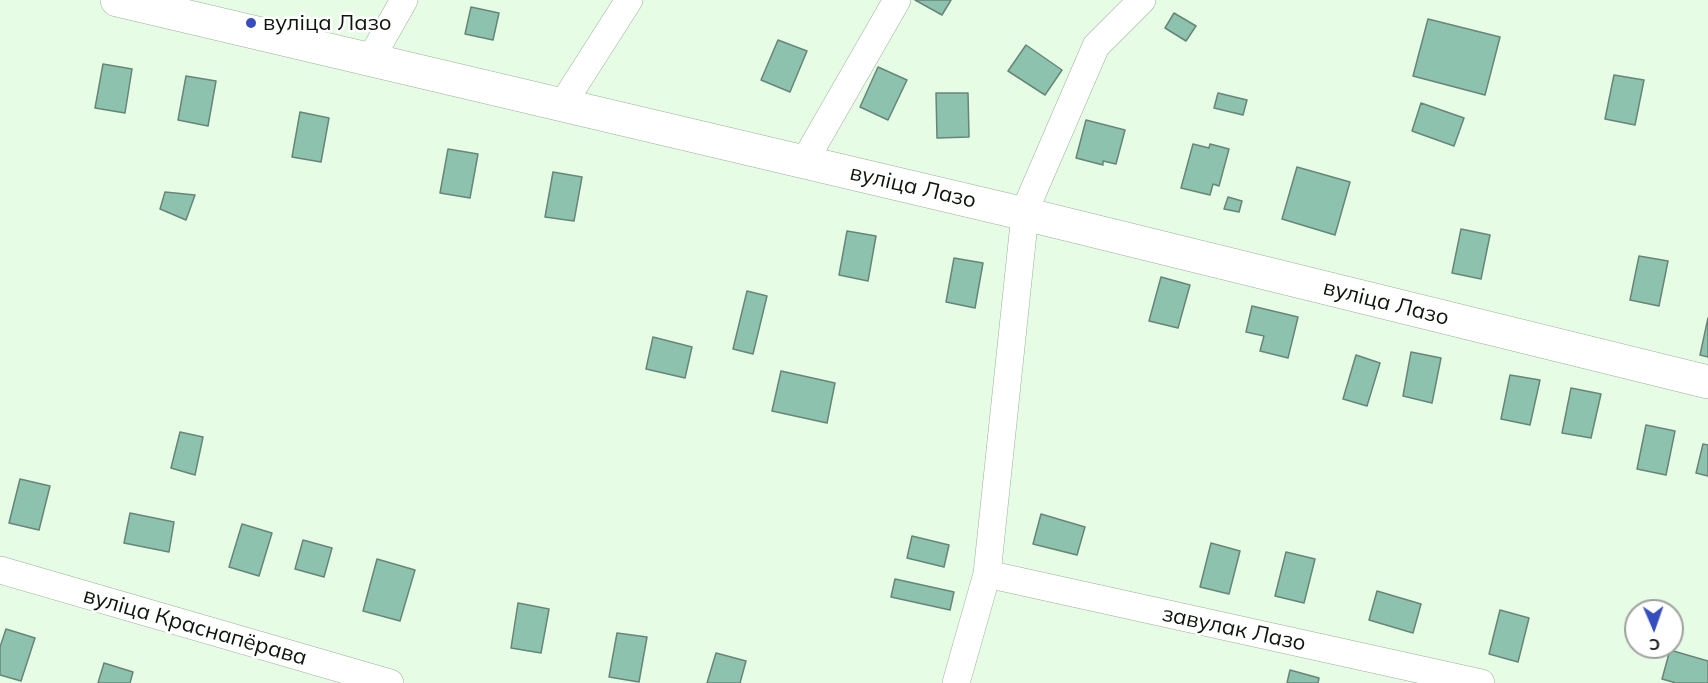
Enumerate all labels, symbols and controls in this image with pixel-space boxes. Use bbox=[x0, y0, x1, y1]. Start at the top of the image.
place label: вуліца Лазо bbox=[263, 10, 392, 36]
marker: вуліца Лазо bbox=[244, 16, 258, 30]
street label: вуліца Лазо bbox=[847, 160, 979, 214]
street label: вуліца Лазо bbox=[1320, 275, 1452, 331]
street label: вуліца Краснапёрава bbox=[80, 582, 310, 672]
north arrow bbox=[1624, 599, 1684, 659]
street label: завулак Лазо bbox=[1160, 601, 1308, 657]
text: С bbox=[1649, 635, 1660, 655]

